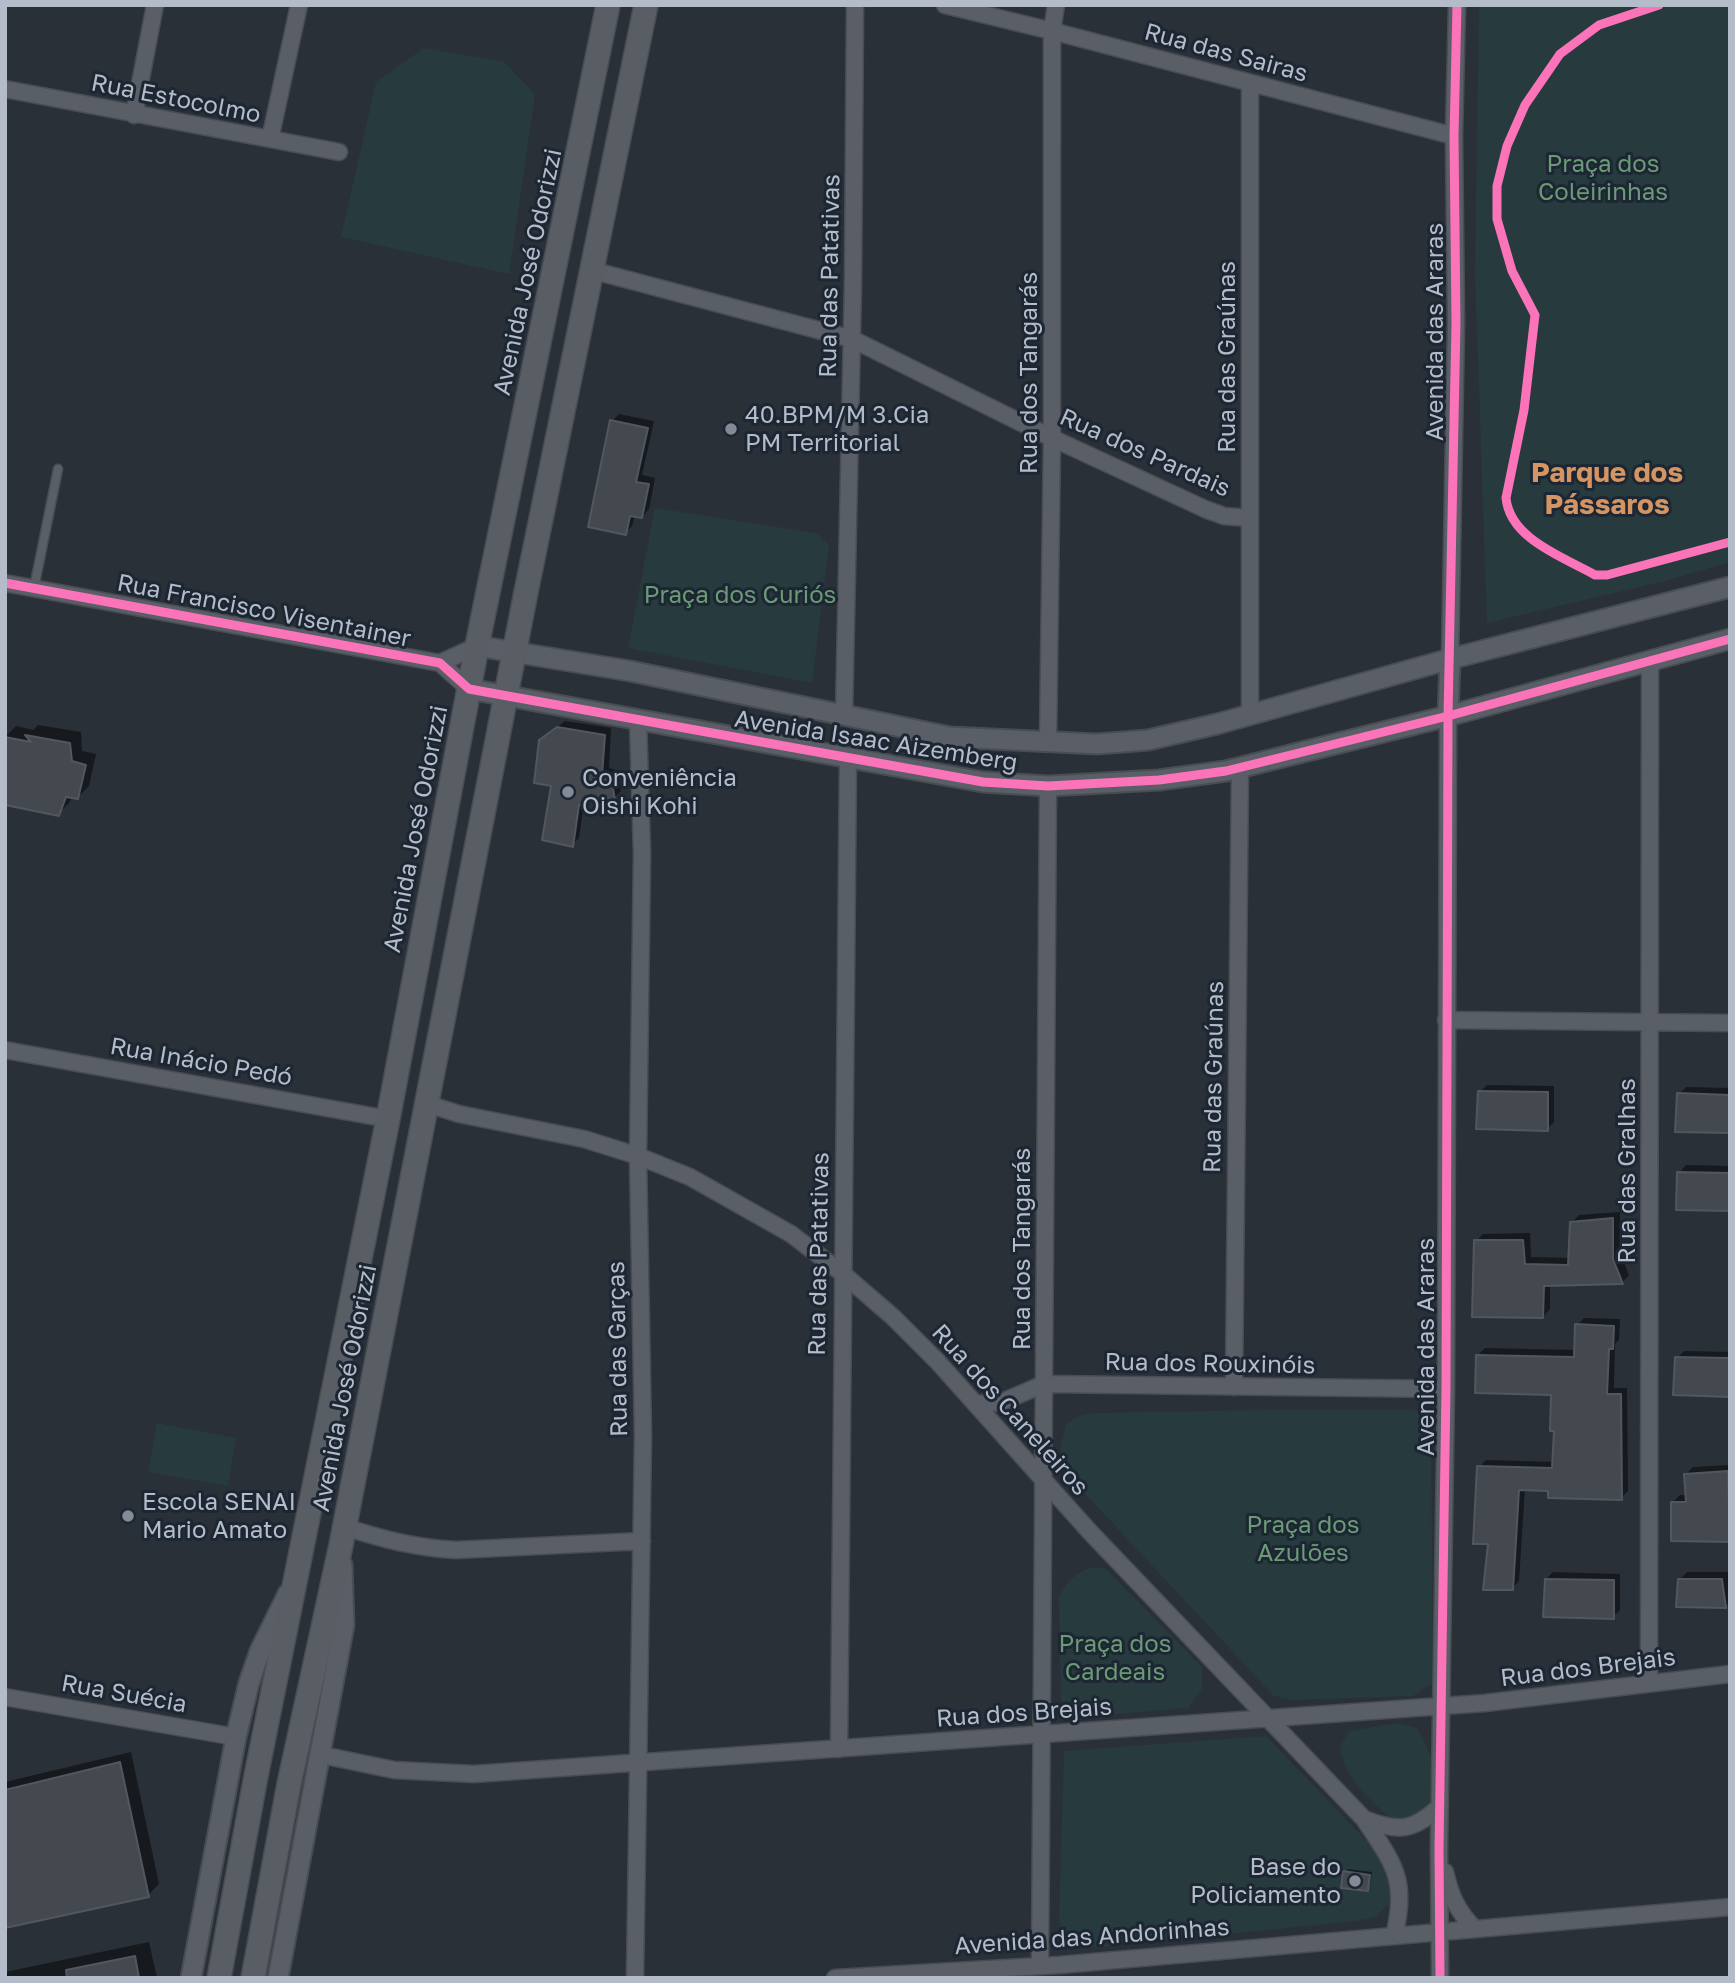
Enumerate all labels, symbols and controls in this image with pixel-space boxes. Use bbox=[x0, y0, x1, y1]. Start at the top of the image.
street label: Rua das Sairas bbox=[1141, 17, 1311, 89]
street label: Rua Estocolmo bbox=[89, 68, 263, 130]
street label: Avenida José Odorizzi bbox=[488, 146, 568, 398]
park label: Praça dos Coleirinhas bbox=[1538, 150, 1668, 206]
street label: Rua das Patativas bbox=[814, 174, 846, 378]
street label: Avenida das Araras bbox=[1421, 223, 1449, 441]
street label: Rua das Graúnas bbox=[1213, 261, 1241, 453]
street label: Rua dos Tangarás bbox=[1015, 272, 1043, 474]
place label: 40.BPM/M 3.Cia PM Territorial bbox=[745, 401, 929, 457]
street label: Rua dos Pardais bbox=[1055, 403, 1235, 503]
marker: 40.BPM/M 3.Cia PM Territorial bbox=[723, 421, 739, 437]
district label: Parque dos Pássaros bbox=[1531, 456, 1683, 522]
street label: Rua Francisco Visentainer bbox=[115, 568, 413, 654]
park label: Praça dos Curiós bbox=[644, 581, 836, 609]
street label: Avenida José Odorizzi bbox=[378, 703, 454, 955]
street label: Avenida Isaac Aizemberg bbox=[733, 704, 1019, 778]
place label: Conveniência Oishi Kohi bbox=[582, 764, 737, 820]
marker: Conveniência Oishi Kohi bbox=[560, 784, 576, 800]
street label: Rua das Graúnas bbox=[1198, 981, 1230, 1173]
street label: Rua Inácio Pedó bbox=[108, 1032, 294, 1092]
street label: Rua das Gralhas bbox=[1613, 1078, 1641, 1264]
street label: Rua dos Tangarás bbox=[1008, 1148, 1036, 1350]
street label: Rua das Patativas bbox=[803, 1152, 835, 1356]
street label: Avenida das Araras bbox=[1412, 1238, 1440, 1456]
street label: Rua das Garças bbox=[602, 1261, 634, 1437]
street label: Avenida José Odorizzi bbox=[307, 1262, 383, 1514]
street label: Rua dos Caneleiros bbox=[926, 1318, 1094, 1502]
street label: Rua dos Rouxinóis bbox=[1104, 1348, 1316, 1380]
place label: Escola SENAI Mario Amato bbox=[142, 1488, 296, 1544]
marker: Escola SENAI Mario Amato bbox=[120, 1508, 136, 1524]
park label: Praça dos Azulões bbox=[1247, 1511, 1359, 1567]
park label: Praça dos Cardeais bbox=[1059, 1630, 1171, 1686]
street label: Rua dos Brejais bbox=[1499, 1643, 1677, 1693]
street label: Rua Suécia bbox=[59, 1669, 189, 1719]
street label: Rua dos Brejais bbox=[935, 1692, 1113, 1734]
place label: Base do Policiamento bbox=[1190, 1853, 1341, 1909]
marker: Base do Policiamento bbox=[1347, 1873, 1363, 1889]
street label: Avenida das Andorinhas bbox=[953, 1913, 1231, 1961]

